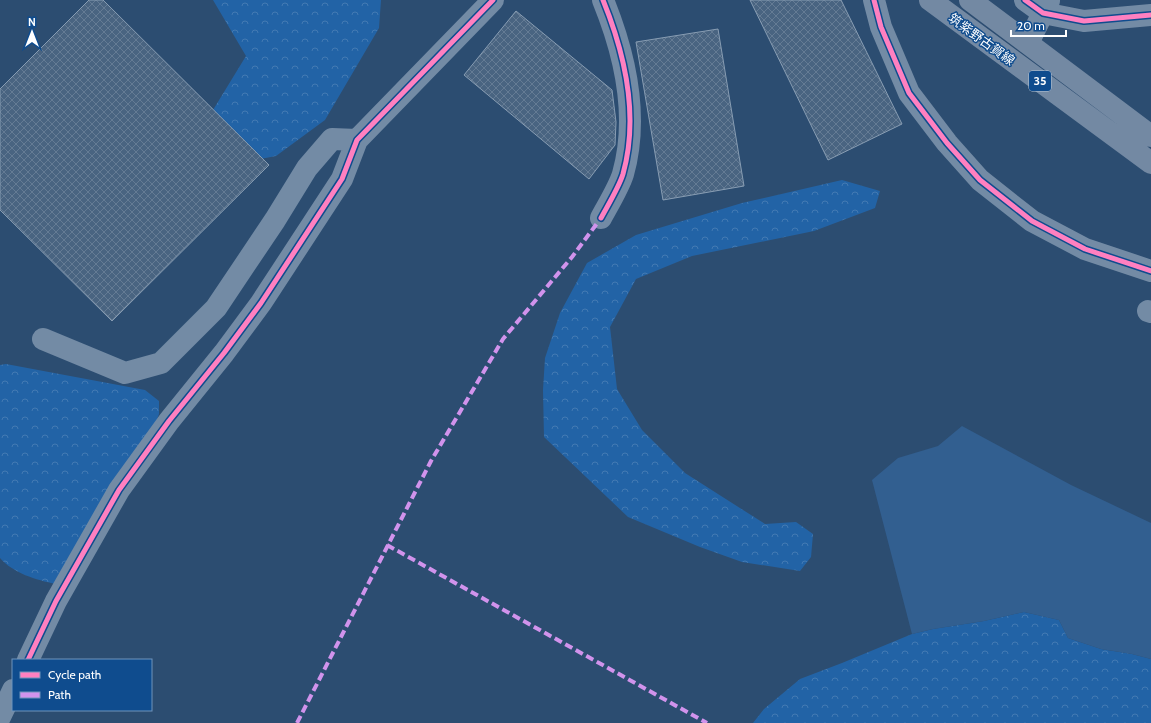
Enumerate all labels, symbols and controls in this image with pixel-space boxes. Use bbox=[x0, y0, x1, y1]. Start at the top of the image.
street label: 筑紫野古賀線 bbox=[946, 10, 1018, 68]
north arrow bbox=[12, 12, 52, 52]
scale bar bbox=[1011, 12, 1066, 38]
text: N bbox=[28, 15, 36, 29]
text: 20 m bbox=[1017, 18, 1045, 33]
road number: 35 bbox=[1029, 71, 1051, 91]
legend bbox=[12, 659, 152, 711]
text: Cycle path bbox=[48, 667, 101, 682]
text: Path bbox=[48, 687, 71, 702]

